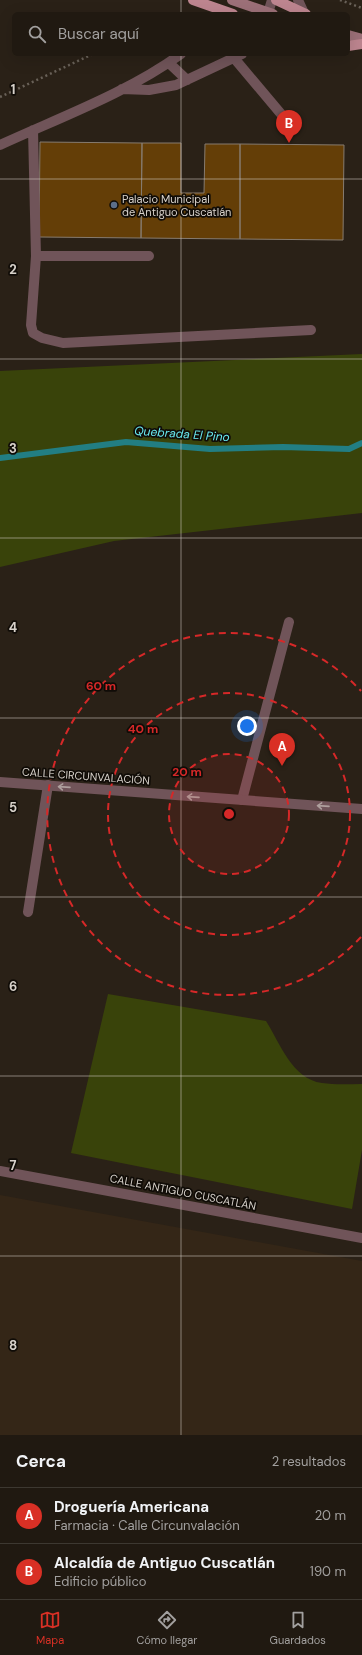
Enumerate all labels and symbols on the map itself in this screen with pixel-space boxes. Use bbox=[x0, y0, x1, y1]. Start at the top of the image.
text: 1 bbox=[11, 81, 15, 98]
pin: B bbox=[276, 110, 302, 143]
place label: Palacio Municipal de Antiguo Cuscatlán bbox=[122, 192, 231, 219]
marker: Palacio Municipal de Antiguo Cuscatlán bbox=[109, 200, 119, 210]
text: 2 bbox=[9, 261, 17, 278]
water label: Quebrada El Pino bbox=[134, 423, 230, 445]
text: 3 bbox=[9, 440, 17, 457]
text: 4 bbox=[9, 619, 17, 636]
text: 60 m bbox=[86, 678, 116, 694]
your location bbox=[237, 716, 257, 736]
text: 40 m bbox=[128, 721, 158, 737]
pin: A bbox=[269, 733, 295, 766]
text: 20 m bbox=[172, 764, 202, 780]
street label: CALLE CIRCUNVALACIÓN bbox=[22, 765, 150, 787]
one-way arrow bbox=[58, 783, 71, 790]
one-way arrow bbox=[187, 793, 200, 800]
text: 5 bbox=[9, 799, 17, 816]
one-way arrow bbox=[317, 803, 330, 810]
centre of rings bbox=[222, 807, 236, 821]
text: 6 bbox=[9, 978, 17, 995]
text: 7 bbox=[10, 1157, 17, 1174]
street label: CALLE ANTIGUO CUSCATLÁN bbox=[109, 1171, 257, 1213]
text: 8 bbox=[9, 1337, 17, 1354]

